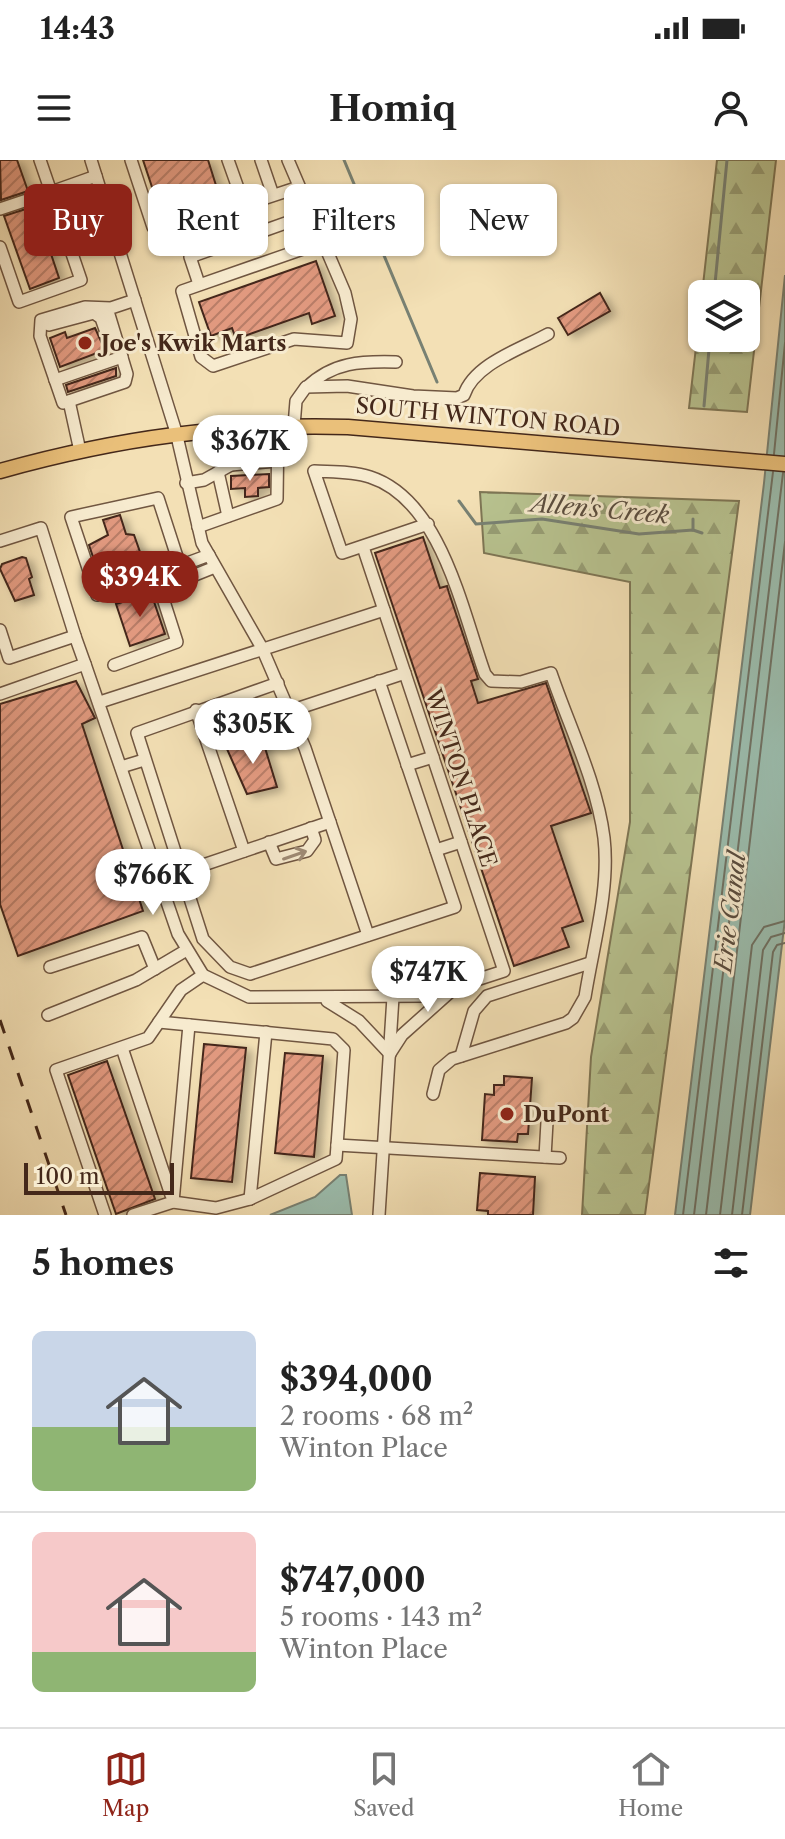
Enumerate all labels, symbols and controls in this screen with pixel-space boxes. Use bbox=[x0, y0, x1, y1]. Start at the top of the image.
text: 14:43 bbox=[40, 10, 115, 47]
icon: menu bbox=[32, 86, 76, 130]
text: Homiq bbox=[329, 86, 456, 130]
icon: person bbox=[709, 86, 753, 130]
chip: Buy bbox=[24, 184, 132, 256]
chip: Rent bbox=[148, 184, 268, 256]
chip: Filters bbox=[284, 184, 424, 256]
chip: New bbox=[440, 184, 557, 256]
map controls bbox=[688, 280, 760, 352]
button: layers bbox=[688, 280, 760, 352]
place label: Joe's Kwik Marts bbox=[97, 330, 286, 357]
marker: Joe's Kwik Marts bbox=[76, 334, 94, 352]
street label: SOUTH WINTON ROAD bbox=[355, 392, 621, 442]
pin: $367K bbox=[194, 415, 306, 483]
text: $367K bbox=[211, 425, 289, 457]
water label: Allen's Creek bbox=[526, 488, 671, 530]
pin: $394K bbox=[84, 551, 196, 619]
text: $394K bbox=[100, 561, 180, 593]
street label: WINTON PLACE bbox=[419, 685, 503, 870]
pin: $305K bbox=[197, 698, 309, 766]
text: $305K bbox=[213, 708, 293, 740]
one-way arrow bbox=[282, 846, 307, 861]
water label: Erie Canal bbox=[708, 848, 752, 976]
pin: $766K bbox=[97, 849, 209, 917]
text: $766K bbox=[113, 859, 193, 891]
pin: $747K bbox=[372, 946, 484, 1014]
text: $747K bbox=[390, 956, 466, 988]
place label: DuPont bbox=[523, 1101, 609, 1128]
marker: DuPont bbox=[498, 1105, 516, 1123]
scale bar bbox=[24, 1159, 174, 1195]
text: 100 m bbox=[36, 1163, 99, 1190]
icon: filters bbox=[709, 1241, 753, 1285]
text: 5 homes bbox=[32, 1242, 174, 1284]
text: $394,000 bbox=[280, 1358, 433, 1400]
icon: home bbox=[96, 1363, 192, 1459]
text: 2 rooms · 68 m² bbox=[280, 1400, 473, 1432]
text: Winton Place bbox=[280, 1432, 448, 1464]
text: $747,000 bbox=[280, 1559, 426, 1601]
icon: home bbox=[96, 1564, 192, 1660]
text: 5 rooms · 143 m² bbox=[280, 1601, 482, 1633]
text: Winton Place bbox=[280, 1633, 448, 1665]
tab: Map bbox=[102, 1747, 149, 1822]
tab: Saved bbox=[353, 1747, 414, 1822]
tab: Home bbox=[618, 1747, 683, 1822]

